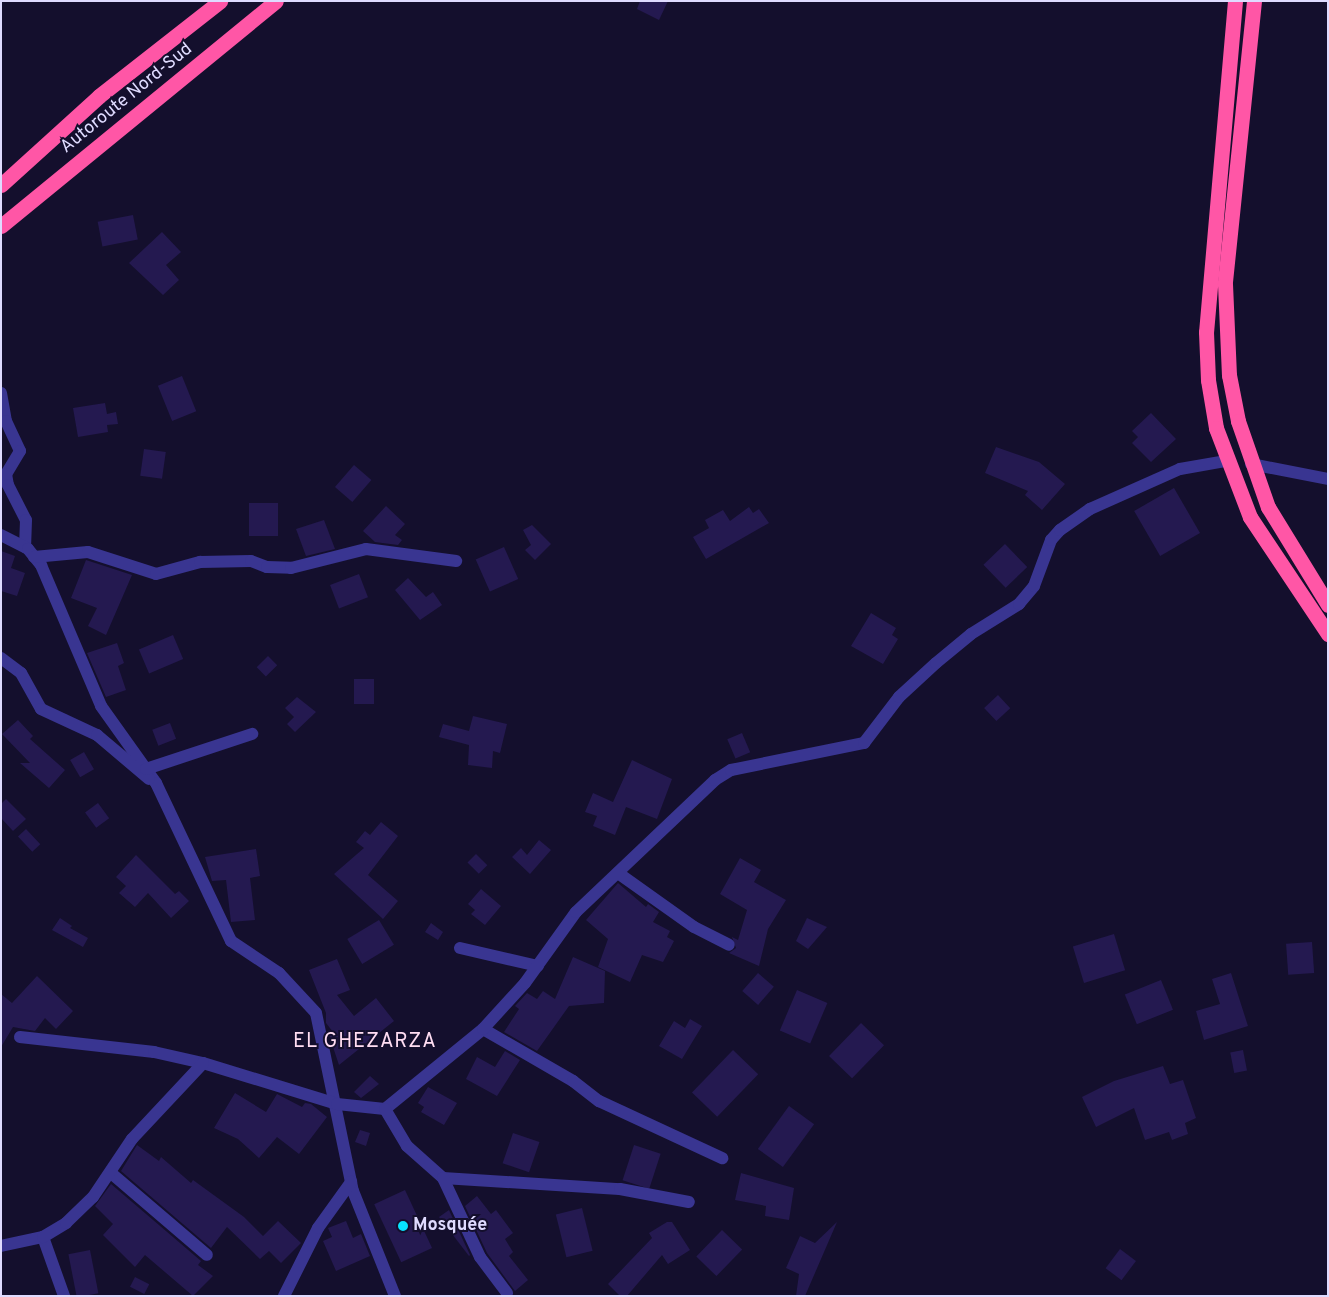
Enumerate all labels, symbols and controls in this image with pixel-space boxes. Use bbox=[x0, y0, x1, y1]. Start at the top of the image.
street label: Autoroute Nord-Sud bbox=[57, 39, 197, 159]
district label: EL GHEZARZA bbox=[292, 1030, 438, 1054]
place label: Mosquée bbox=[413, 1215, 487, 1237]
marker: Mosquée bbox=[397, 1220, 409, 1232]

